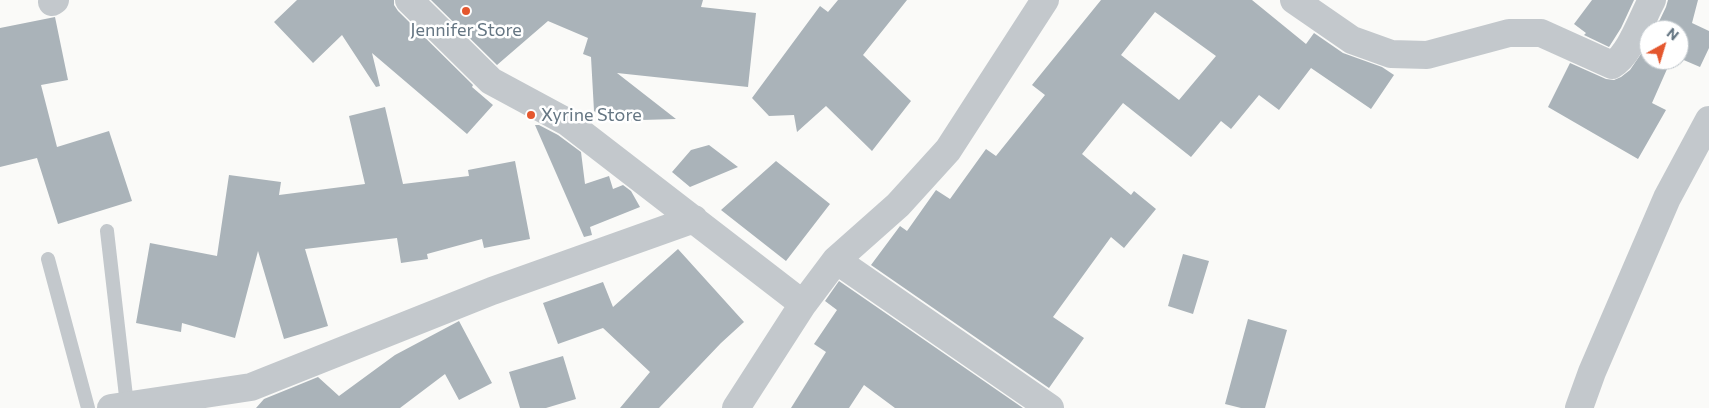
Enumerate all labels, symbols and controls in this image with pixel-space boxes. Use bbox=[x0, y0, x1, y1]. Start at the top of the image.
marker: Jennifer Store bbox=[460, 5, 472, 17]
place label: Jennifer Store bbox=[410, 19, 522, 41]
north arrow bbox=[1639, 20, 1689, 70]
text: N bbox=[1664, 24, 1683, 44]
place label: Xyrine Store bbox=[541, 104, 642, 126]
marker: Xyrine Store bbox=[525, 109, 537, 121]

